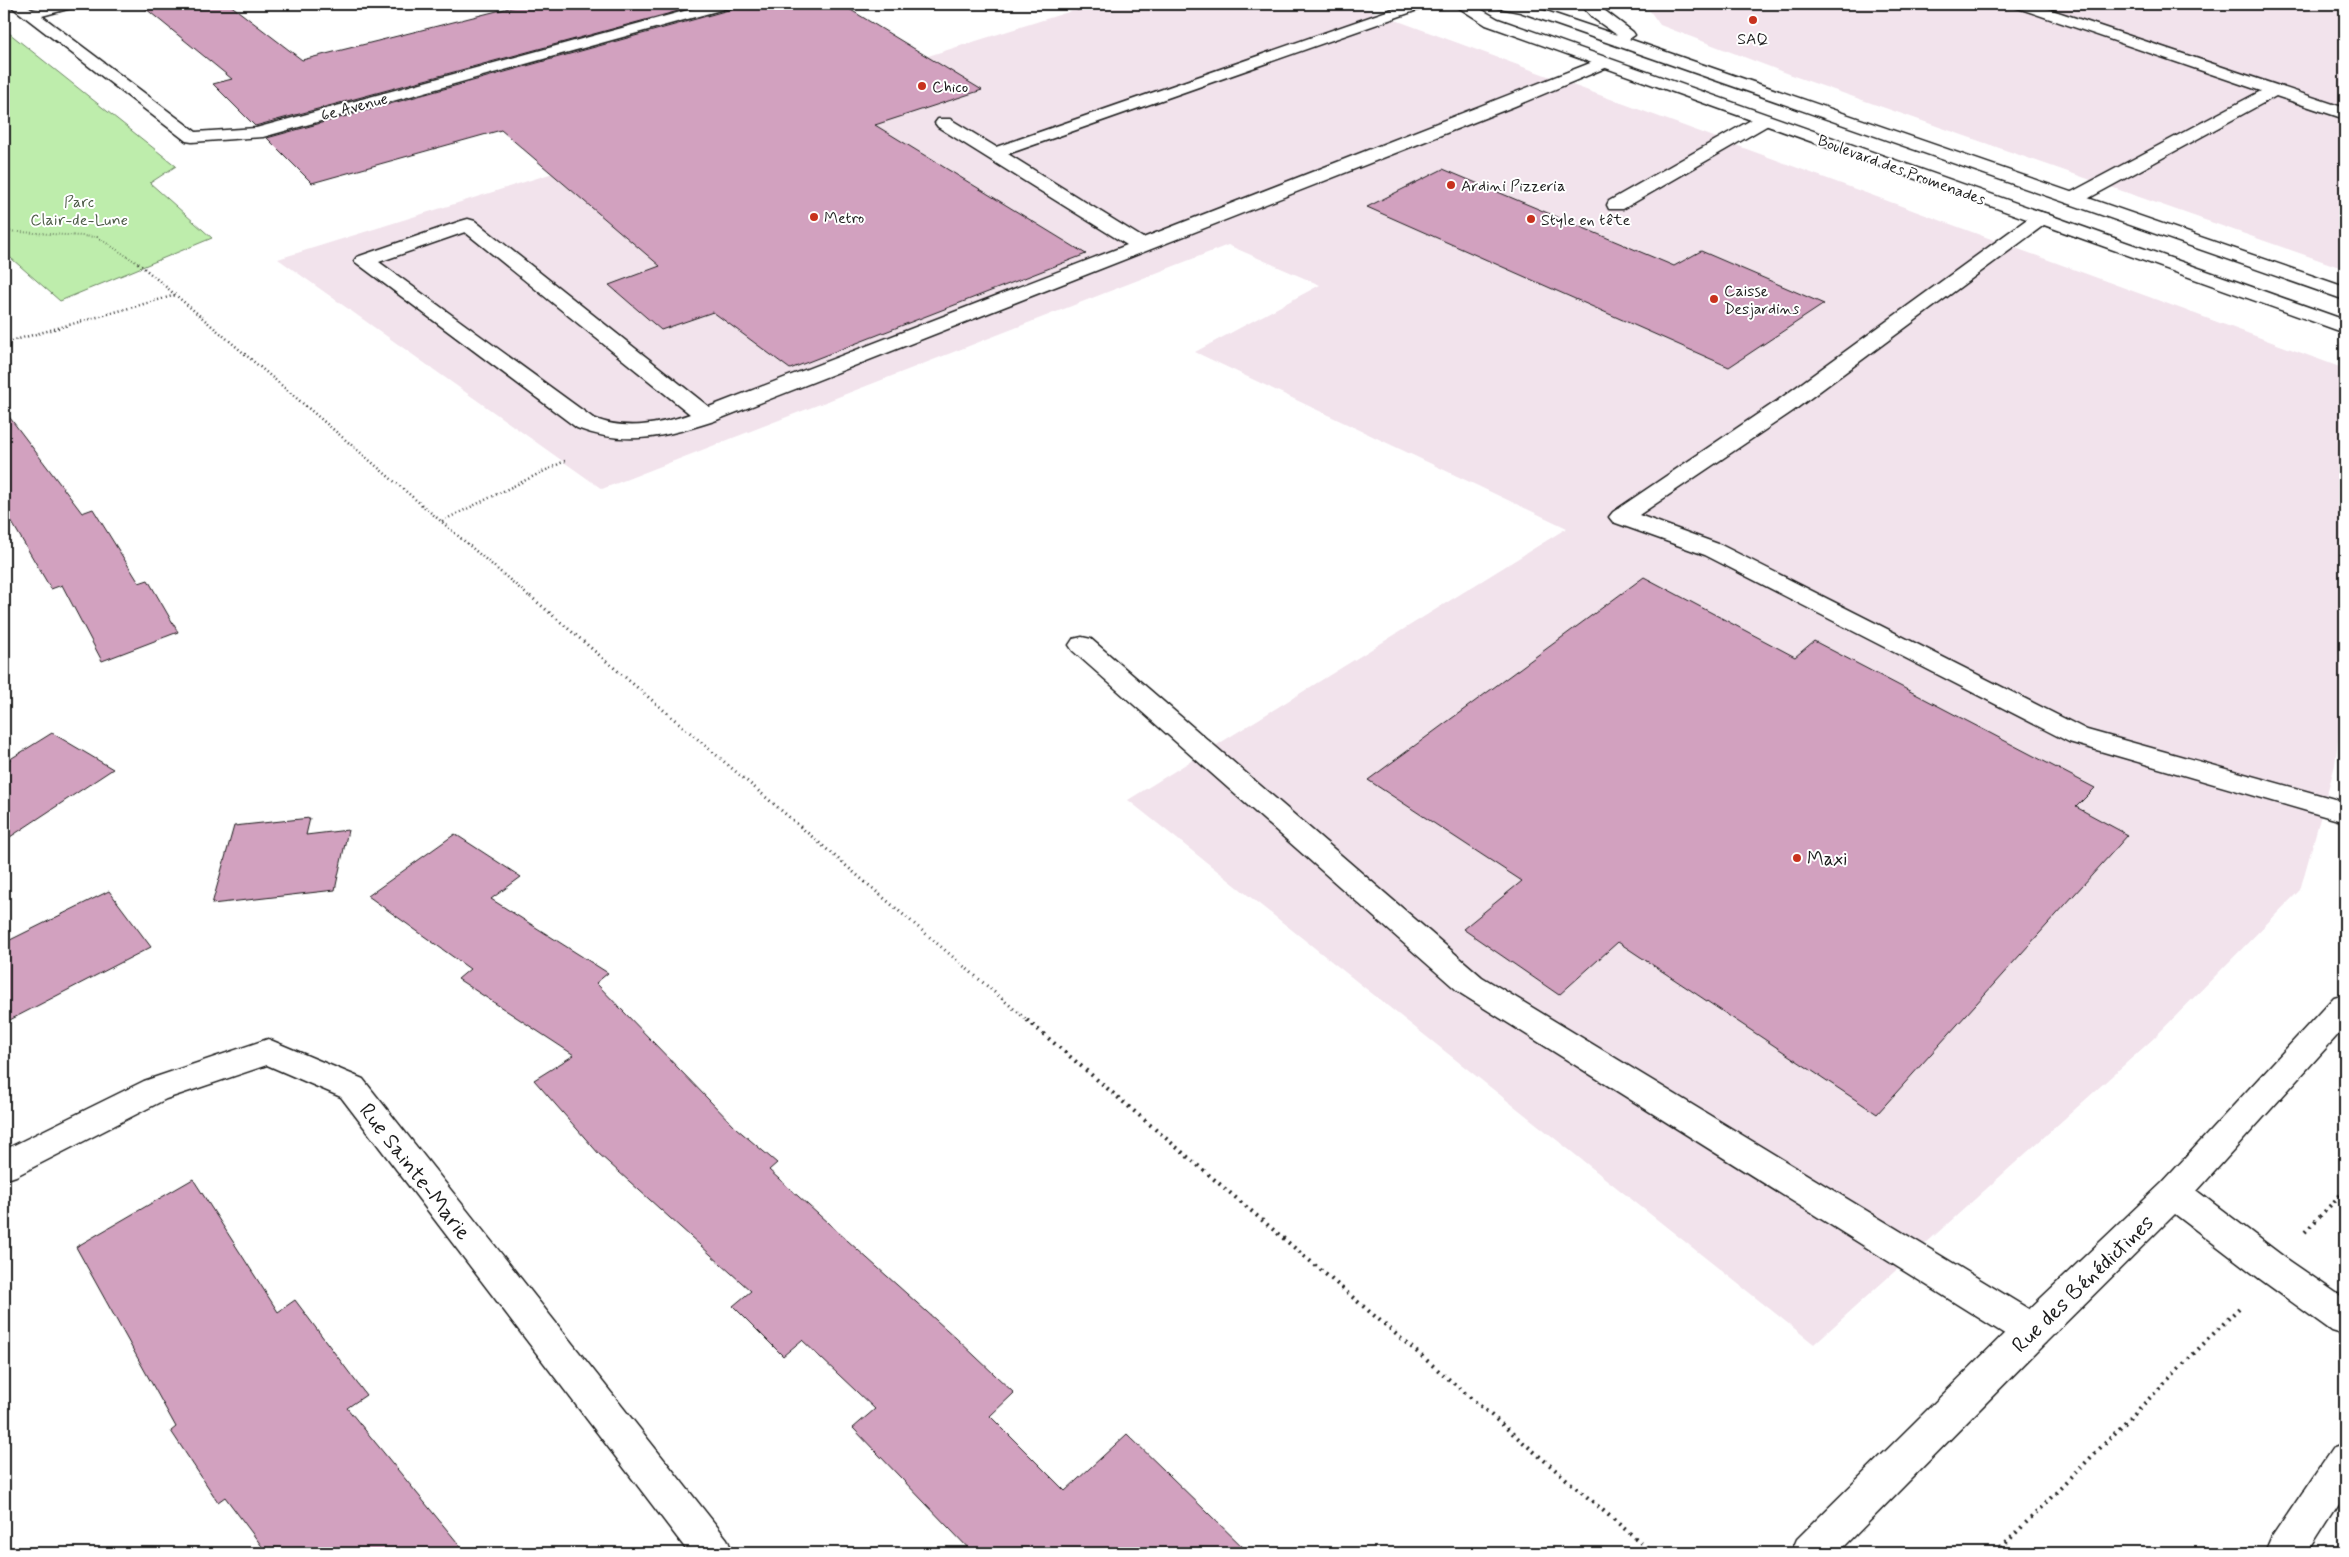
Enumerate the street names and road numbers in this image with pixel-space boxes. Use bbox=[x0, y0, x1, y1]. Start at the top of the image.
street label: 6e Avenue bbox=[319, 88, 390, 126]
street label: Boulevard des Promenades bbox=[1815, 130, 1988, 211]
street label: Rue Sainte-Marie bbox=[352, 1098, 477, 1246]
street label: Rue des Bénédictines bbox=[2006, 1209, 2161, 1360]

